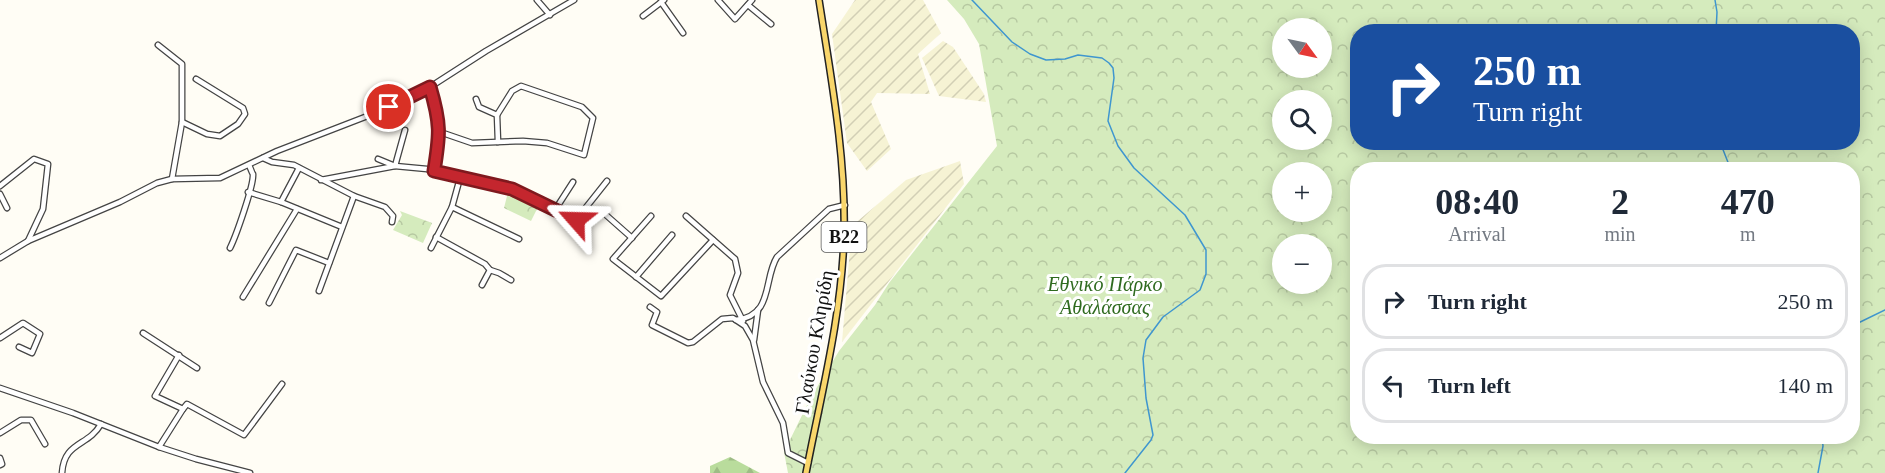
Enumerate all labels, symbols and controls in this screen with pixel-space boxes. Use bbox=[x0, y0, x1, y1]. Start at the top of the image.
north arrow bbox=[1272, 18, 1332, 78]
map controls bbox=[1272, 18, 1332, 294]
icon: right bbox=[1374, 48, 1452, 126]
text: 250 m bbox=[1473, 48, 1582, 94]
pin bbox=[363, 81, 414, 132]
icon: arrive bbox=[372, 90, 405, 123]
button: search bbox=[1272, 90, 1332, 150]
text: Turn right bbox=[1473, 97, 1582, 127]
button: + bbox=[1272, 162, 1332, 222]
text: 08:40 bbox=[1435, 182, 1519, 222]
text: 2 bbox=[1611, 182, 1629, 222]
text: 470 bbox=[1721, 182, 1775, 222]
position arrow bbox=[544, 188, 608, 252]
road number: B22 bbox=[822, 222, 866, 252]
text: Arrival bbox=[1448, 223, 1506, 245]
text: min bbox=[1604, 223, 1636, 245]
text: m bbox=[1740, 223, 1756, 245]
button: − bbox=[1272, 234, 1332, 294]
street label: Γλαύκου Κληρίδη bbox=[791, 268, 838, 416]
park label: Εθνικό Πάρκο Αθαλάσσας bbox=[1046, 273, 1163, 318]
icon: right bbox=[1377, 285, 1410, 318]
text: Turn right bbox=[1428, 289, 1527, 314]
text: 250 m bbox=[1777, 289, 1833, 314]
icon: left bbox=[1377, 369, 1410, 402]
text: Turn left bbox=[1428, 373, 1511, 398]
text: 140 m bbox=[1777, 373, 1833, 398]

